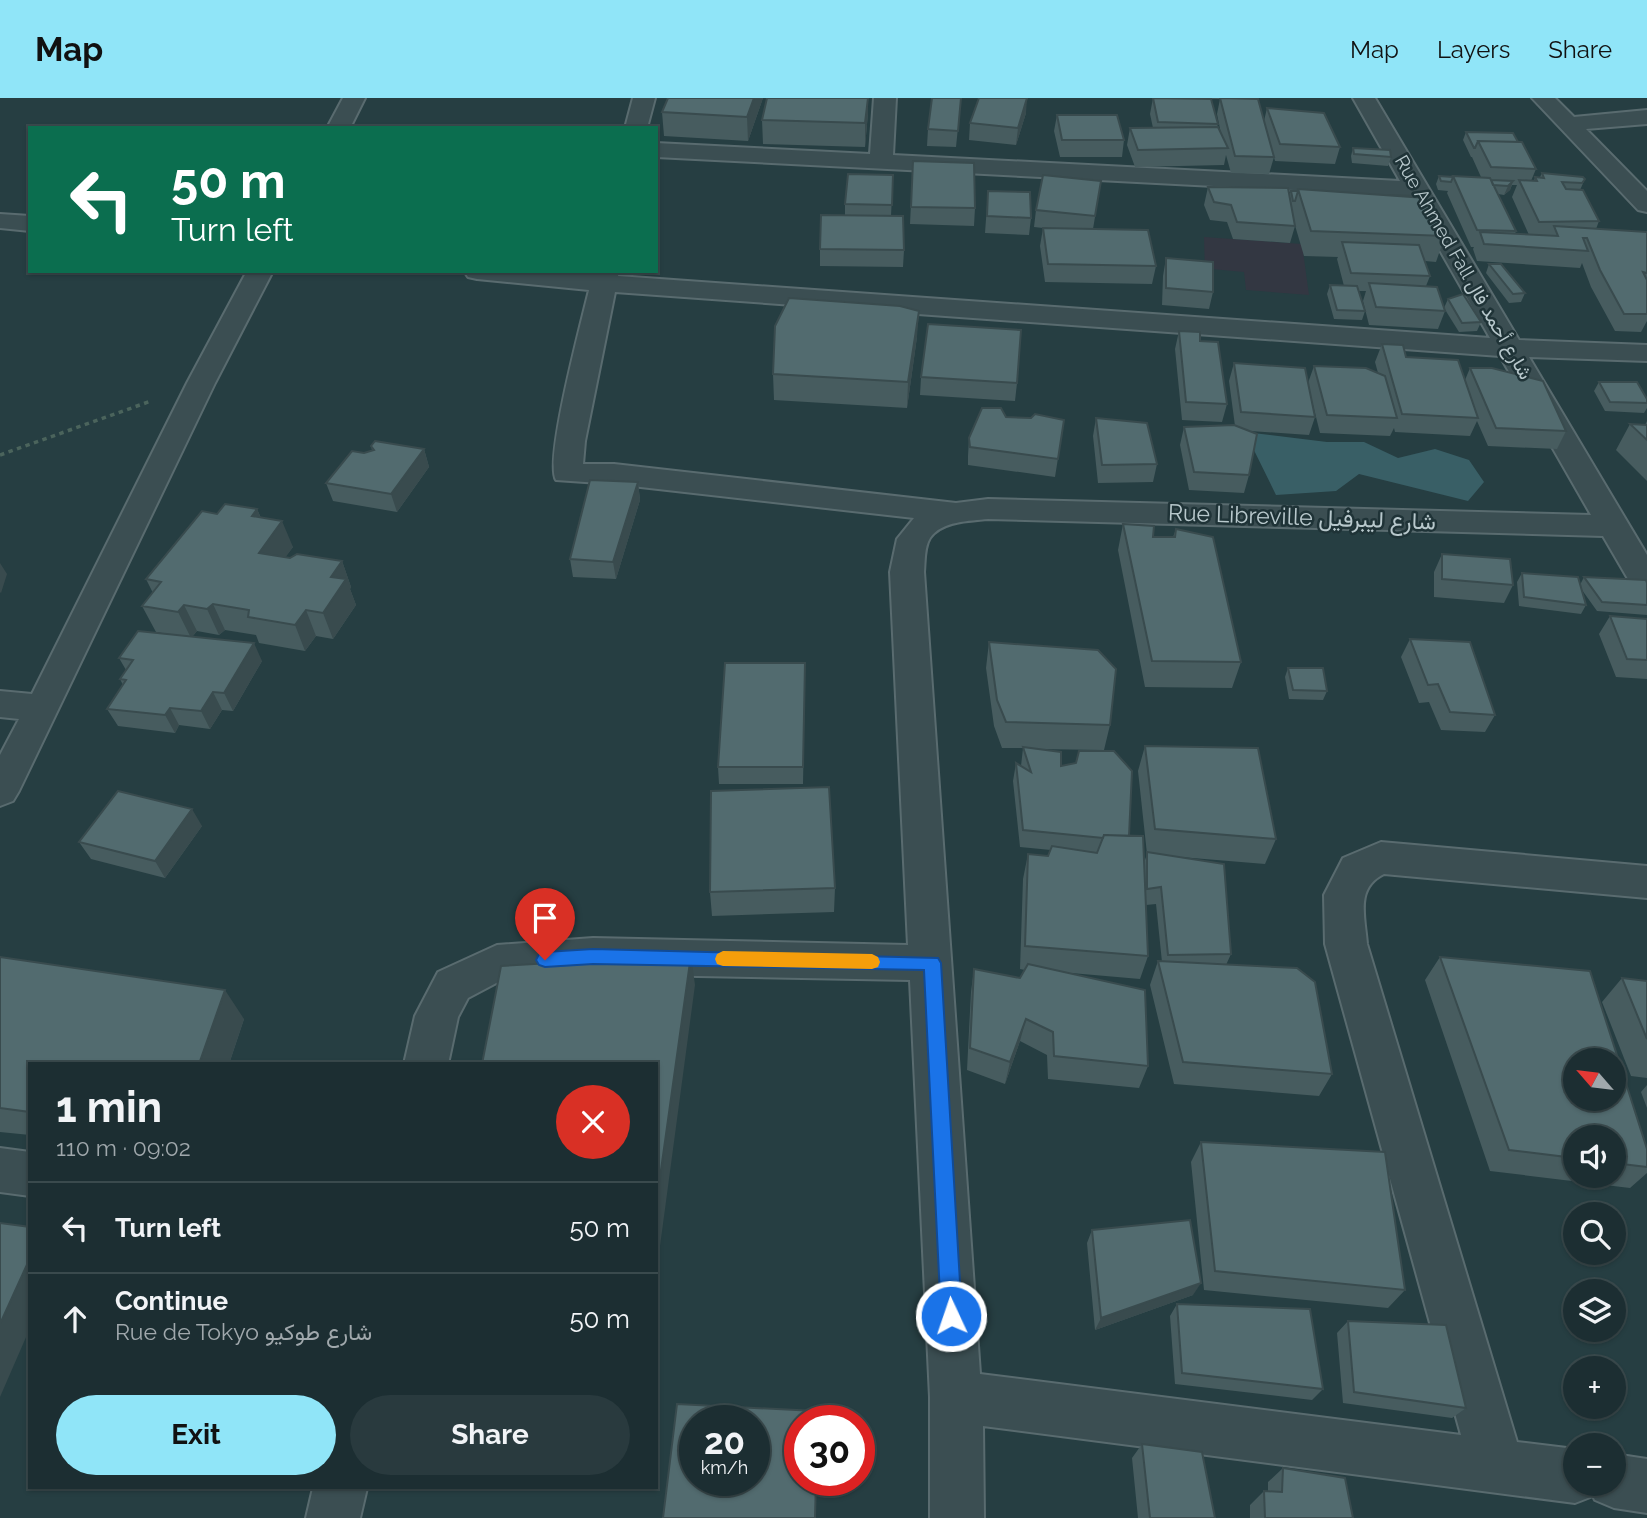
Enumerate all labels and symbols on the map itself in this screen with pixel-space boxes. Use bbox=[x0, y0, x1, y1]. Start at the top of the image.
street label: Rue Ahmed Fall شارع أحمد فال bbox=[1389, 151, 1537, 384]
street label: Rue Libreville شارع ليبرفيل bbox=[1168, 498, 1436, 538]
pin bbox=[515, 888, 575, 960]
north arrow bbox=[1563, 1048, 1626, 1111]
position arrow bbox=[914, 1279, 988, 1353]
speed limit sign: 30 bbox=[784, 1405, 875, 1496]

